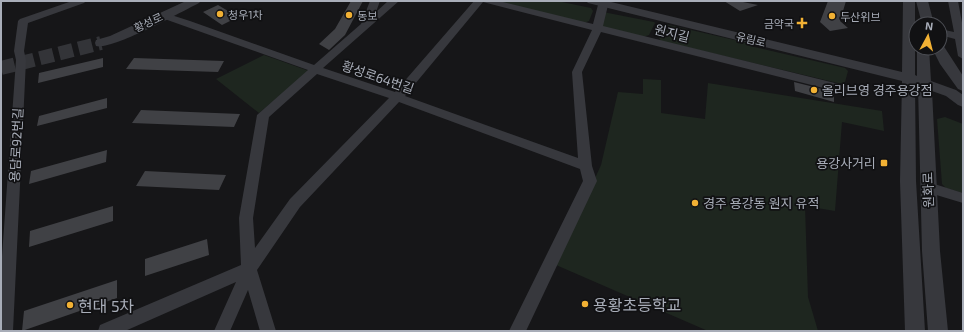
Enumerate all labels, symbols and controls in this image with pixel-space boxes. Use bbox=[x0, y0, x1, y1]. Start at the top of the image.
place label: 청우1차 bbox=[228, 8, 263, 21]
marker: 청우1차 bbox=[215, 9, 225, 19]
place label: 동보 bbox=[357, 9, 377, 22]
street label: 황성로 bbox=[131, 10, 165, 34]
marker: 동보 bbox=[344, 10, 354, 20]
place label: 두산위브 bbox=[840, 10, 880, 23]
marker: 두산위브 bbox=[827, 11, 837, 21]
north arrow bbox=[908, 16, 948, 56]
place label: 금약국 bbox=[764, 17, 794, 30]
marker: 금약국 bbox=[797, 18, 807, 28]
text: N bbox=[925, 19, 934, 33]
street label: 원지길 bbox=[653, 21, 691, 45]
street label: 유림로 bbox=[735, 29, 767, 49]
street label: 황성로64번길 bbox=[340, 57, 416, 97]
place label: 올리브영 경주용강점 bbox=[822, 82, 933, 98]
marker: 올리브영 경주용강점 bbox=[809, 85, 819, 95]
street label: 용담로92번길 bbox=[6, 107, 26, 183]
place label: 용강사거리 bbox=[816, 155, 876, 171]
marker: 용강사거리 bbox=[879, 158, 889, 168]
street label: 원화로 bbox=[919, 172, 937, 208]
place label: 경주 용강동 원지 유적 bbox=[703, 195, 819, 211]
marker: 경주 용강동 원지 유적 bbox=[690, 198, 700, 208]
place label: 용황초등학교 bbox=[593, 295, 681, 314]
place label: 현대 5차 bbox=[78, 296, 135, 315]
marker: 용황초등학교 bbox=[580, 299, 590, 309]
marker: 현대 5차 bbox=[65, 300, 75, 310]

